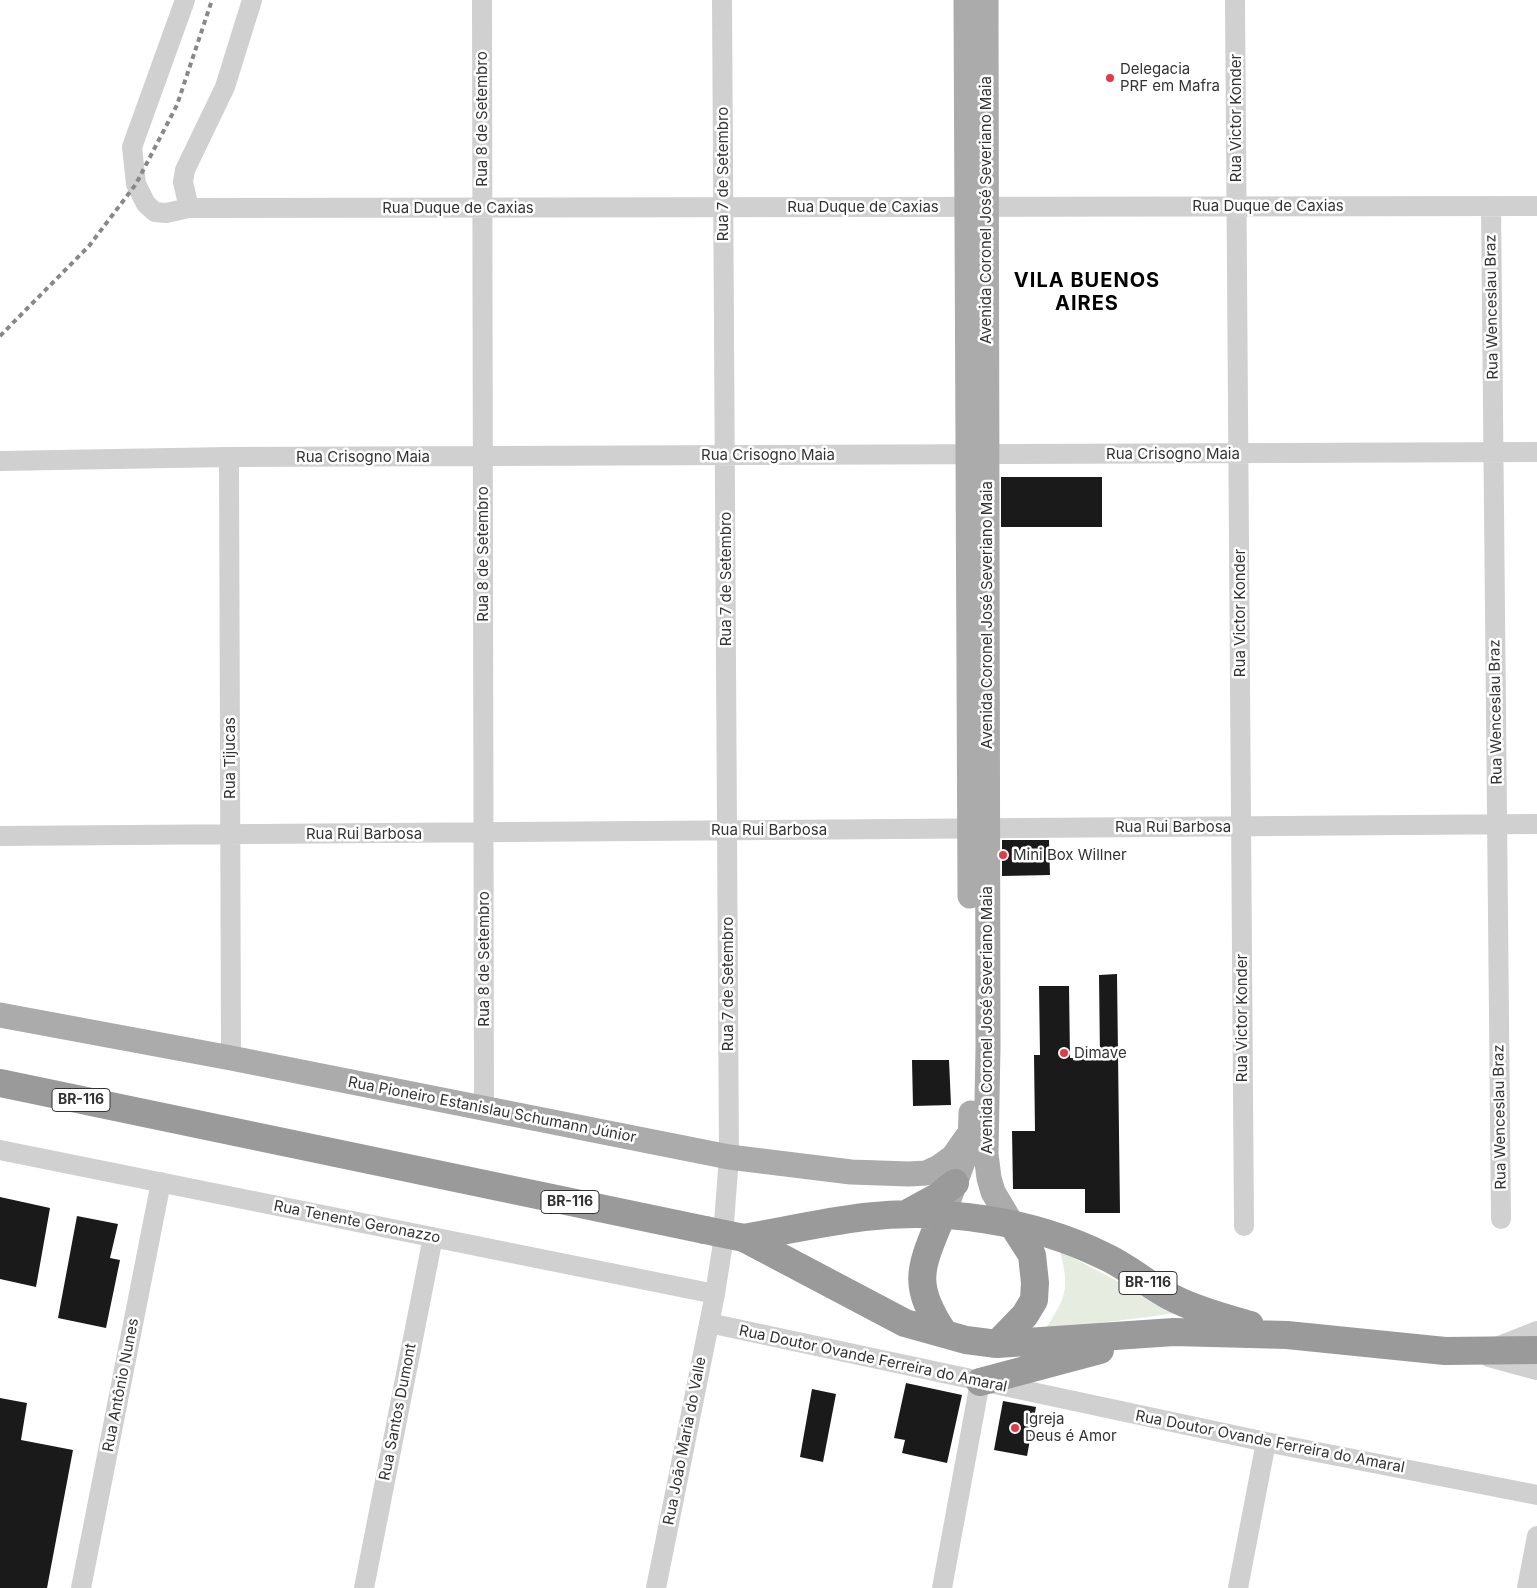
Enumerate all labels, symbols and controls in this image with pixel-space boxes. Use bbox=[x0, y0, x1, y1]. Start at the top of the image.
street label: Rua 8 de Setembro bbox=[473, 51, 491, 187]
street label: Rua Victor Konder bbox=[1227, 54, 1245, 182]
place label: Delegacia PRF em Mafra bbox=[1120, 60, 1220, 95]
marker: Delegacia PRF em Mafra bbox=[1104, 72, 1116, 84]
street label: Avenida Coronel José Severiano Maia bbox=[977, 76, 995, 344]
street label: Rua 7 de Setembro bbox=[714, 107, 732, 241]
street label: Rua Duque de Caxias bbox=[1192, 197, 1344, 215]
street label: Rua Duque de Caxias bbox=[787, 198, 939, 216]
street label: Rua Duque de Caxias bbox=[382, 199, 534, 217]
street label: Rua Wenceslau Braz bbox=[1482, 234, 1502, 380]
district label: VILA BUENOS AIRES bbox=[1012, 269, 1162, 316]
street label: Rua Crisogno Maia bbox=[1106, 445, 1240, 463]
street label: Rua Crisogno Maia bbox=[701, 446, 835, 464]
street label: Rua Crisogno Maia bbox=[296, 448, 430, 466]
street label: Avenida Coronel José Severiano Maia bbox=[978, 481, 996, 749]
street label: Rua 8 de Setembro bbox=[474, 486, 492, 622]
street label: Rua 7 de Setembro bbox=[717, 512, 735, 646]
street label: Rua Victor Konder bbox=[1231, 549, 1249, 677]
street label: Rua Wenceslau Braz bbox=[1486, 639, 1506, 785]
street label: Rua Tijucas bbox=[221, 717, 239, 799]
street label: Rua Rui Barbosa bbox=[1115, 818, 1231, 836]
street label: Rua Rui Barbosa bbox=[711, 821, 827, 839]
street label: Rua Rui Barbosa bbox=[306, 825, 422, 843]
place label: Mini Box Willner bbox=[1013, 846, 1127, 864]
marker: Mini Box Willner bbox=[997, 849, 1009, 861]
street label: Avenida Coronel José Severiano Maia bbox=[978, 886, 996, 1154]
street label: Rua 8 de Setembro bbox=[475, 891, 493, 1027]
street label: Rua 7 de Setembro bbox=[719, 917, 737, 1051]
street label: Rua Victor Konder bbox=[1233, 954, 1251, 1082]
place label: Dimave bbox=[1074, 1044, 1127, 1062]
street label: Rua Wenceslau Braz bbox=[1490, 1044, 1510, 1190]
marker: Dimave bbox=[1058, 1047, 1070, 1059]
street label: Rua Pioneiro Estanislau Schumann Júnior bbox=[346, 1073, 638, 1147]
road number: BR-116 bbox=[52, 1088, 110, 1112]
road number: BR-116 bbox=[541, 1190, 599, 1214]
street label: Rua Tenente Geronazzo bbox=[272, 1197, 442, 1247]
road number: BR-116 bbox=[1119, 1272, 1177, 1295]
street label: Rua Antônio Nunes bbox=[99, 1317, 143, 1453]
street label: Rua Doutor Ovande Ferreira do Amaral bbox=[737, 1322, 1009, 1396]
street label: Rua Santos Dumont bbox=[376, 1342, 420, 1482]
street label: Rua João Maria do Valle bbox=[660, 1355, 710, 1527]
street label: Rua Doutor Ovande Ferreira do Amaral bbox=[1134, 1407, 1406, 1477]
place label: Igreja Deus é Amor bbox=[1025, 1410, 1117, 1445]
marker: Igreja Deus é Amor bbox=[1009, 1422, 1021, 1434]

